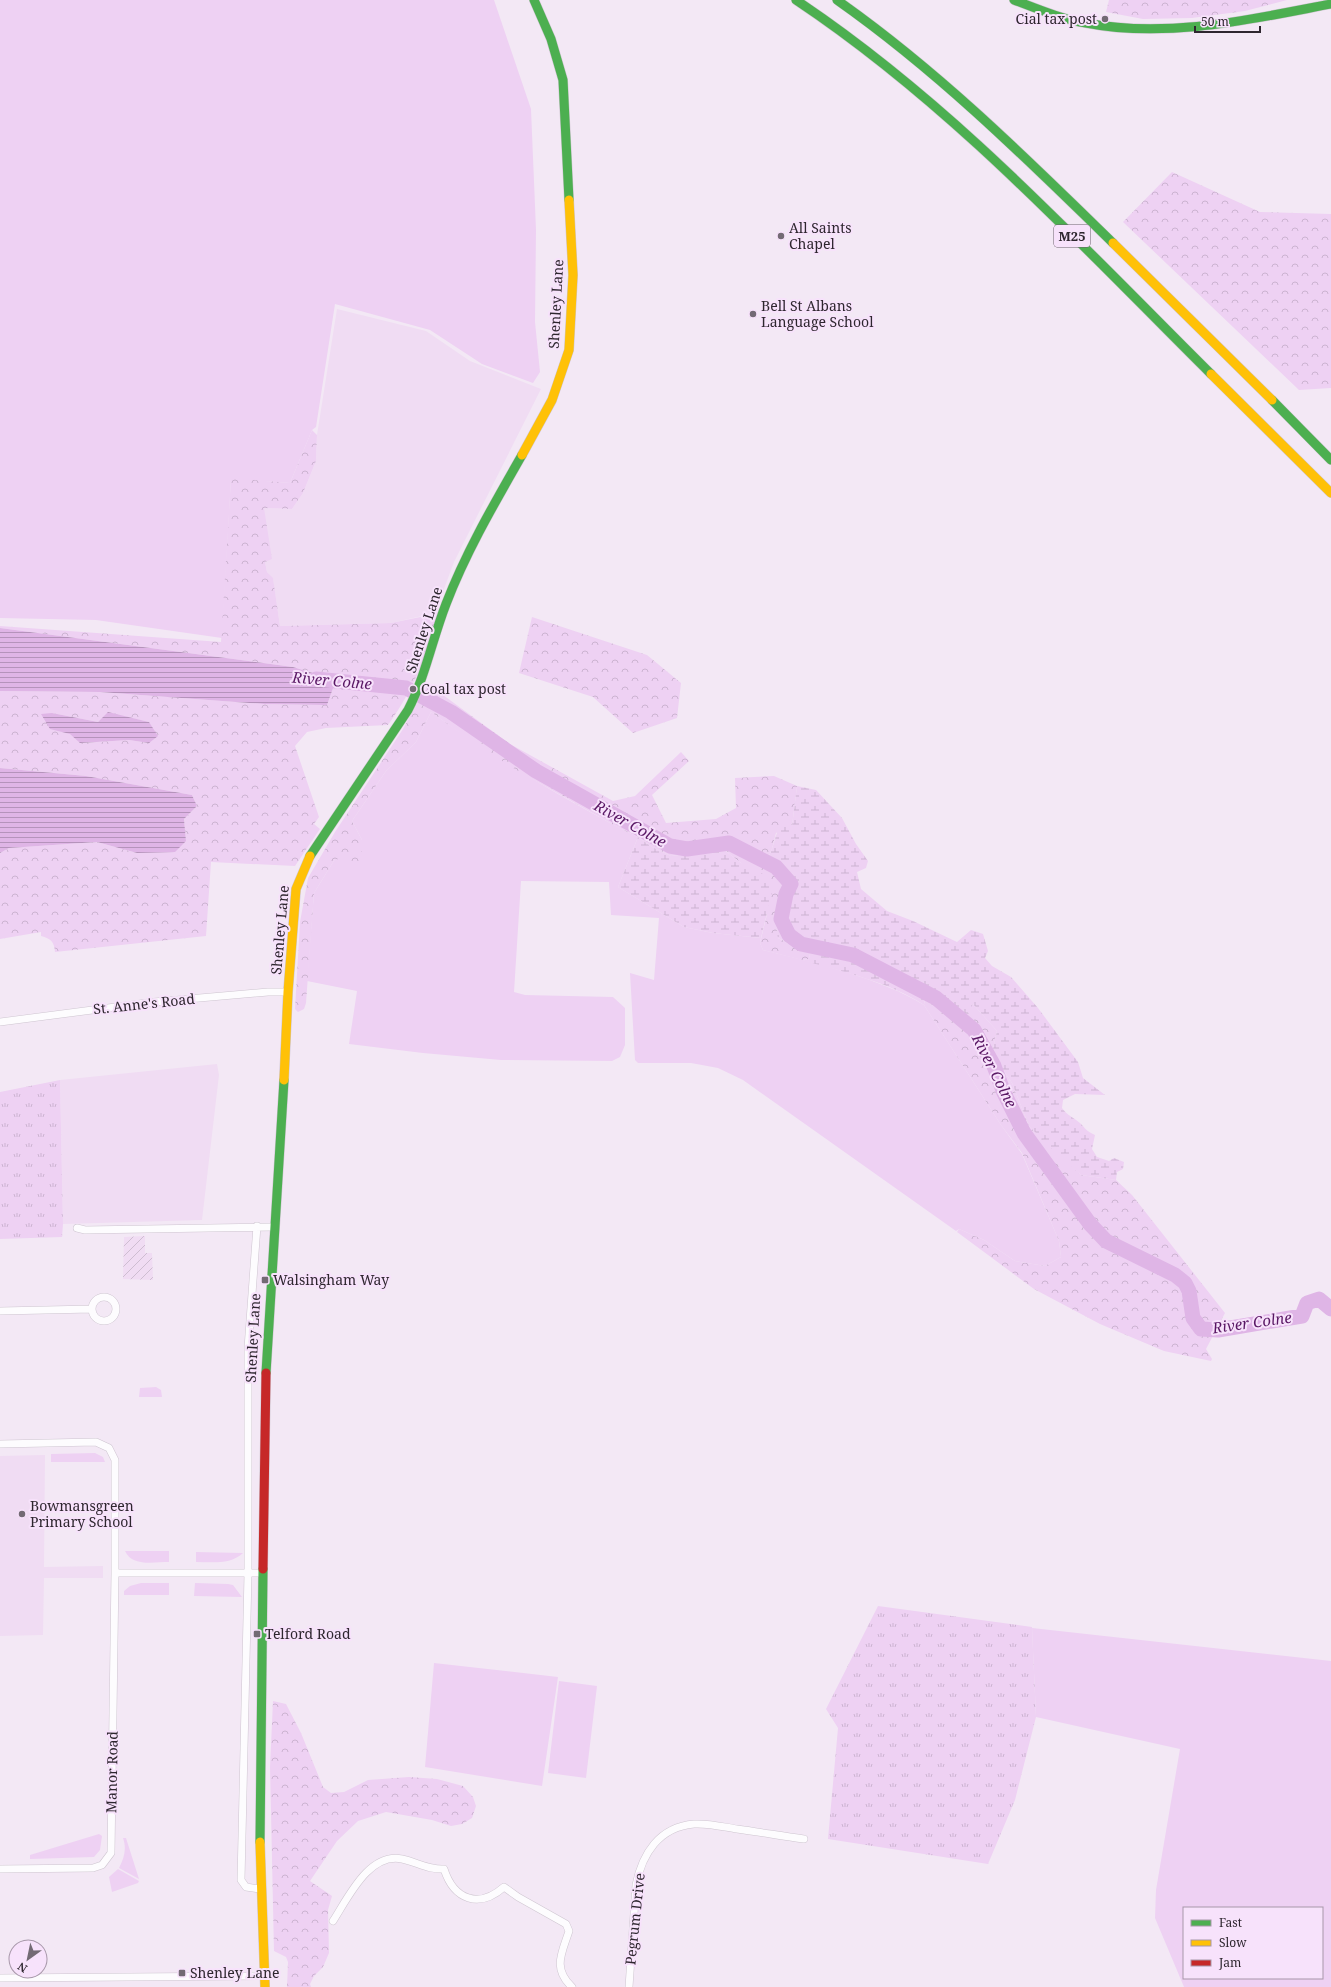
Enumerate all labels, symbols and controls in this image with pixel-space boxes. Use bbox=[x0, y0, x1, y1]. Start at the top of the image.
scale bar bbox=[1195, 8, 1260, 34]
place label: Cial tax post bbox=[1016, 9, 1097, 28]
text: 50 m bbox=[1201, 13, 1229, 30]
marker: Cial tax post bbox=[1100, 14, 1110, 24]
place label: All Saints Chapel bbox=[789, 218, 851, 253]
road number: M25 bbox=[1054, 225, 1090, 247]
marker: All Saints Chapel bbox=[776, 231, 786, 241]
street label: Shenley Lane bbox=[544, 259, 567, 349]
place label: Bell St Albans Language School bbox=[761, 296, 874, 331]
marker: Bell St Albans Language School bbox=[748, 309, 758, 319]
street label: Shenley Lane bbox=[401, 584, 446, 675]
water label: River Colne bbox=[290, 666, 373, 693]
place label: Coal tax post bbox=[421, 679, 506, 698]
marker: Coal tax post bbox=[408, 684, 418, 694]
water label: River Colne bbox=[590, 795, 671, 852]
street label: Shenley Lane bbox=[266, 885, 293, 975]
street label: St. Anne's Road bbox=[92, 989, 196, 1018]
water label: River Colne bbox=[967, 1030, 1022, 1111]
place label: Walsingham Way bbox=[273, 1270, 389, 1289]
marker: Walsingham Way bbox=[260, 1275, 270, 1285]
street label: Shenley Lane bbox=[241, 1293, 264, 1383]
water label: River Colne bbox=[1210, 1306, 1293, 1338]
place label: Bowmansgreen Primary School bbox=[30, 1496, 134, 1531]
marker: Bowmansgreen Primary School bbox=[17, 1509, 27, 1519]
place label: Telford Road bbox=[265, 1624, 351, 1643]
marker: Telford Road bbox=[252, 1629, 262, 1639]
street label: Manor Road bbox=[101, 1730, 122, 1813]
street label: Pegrum Drive bbox=[620, 1872, 649, 1966]
legend bbox=[1183, 1907, 1323, 1979]
text: Fast bbox=[1219, 1914, 1242, 1931]
text: Slow bbox=[1219, 1934, 1247, 1951]
north arrow bbox=[8, 1939, 48, 1979]
text: Jam bbox=[1218, 1954, 1241, 1971]
text: N bbox=[14, 1959, 30, 1976]
place label: Shenley Lane bbox=[190, 1963, 280, 1982]
marker: Shenley Lane bbox=[177, 1968, 187, 1978]

